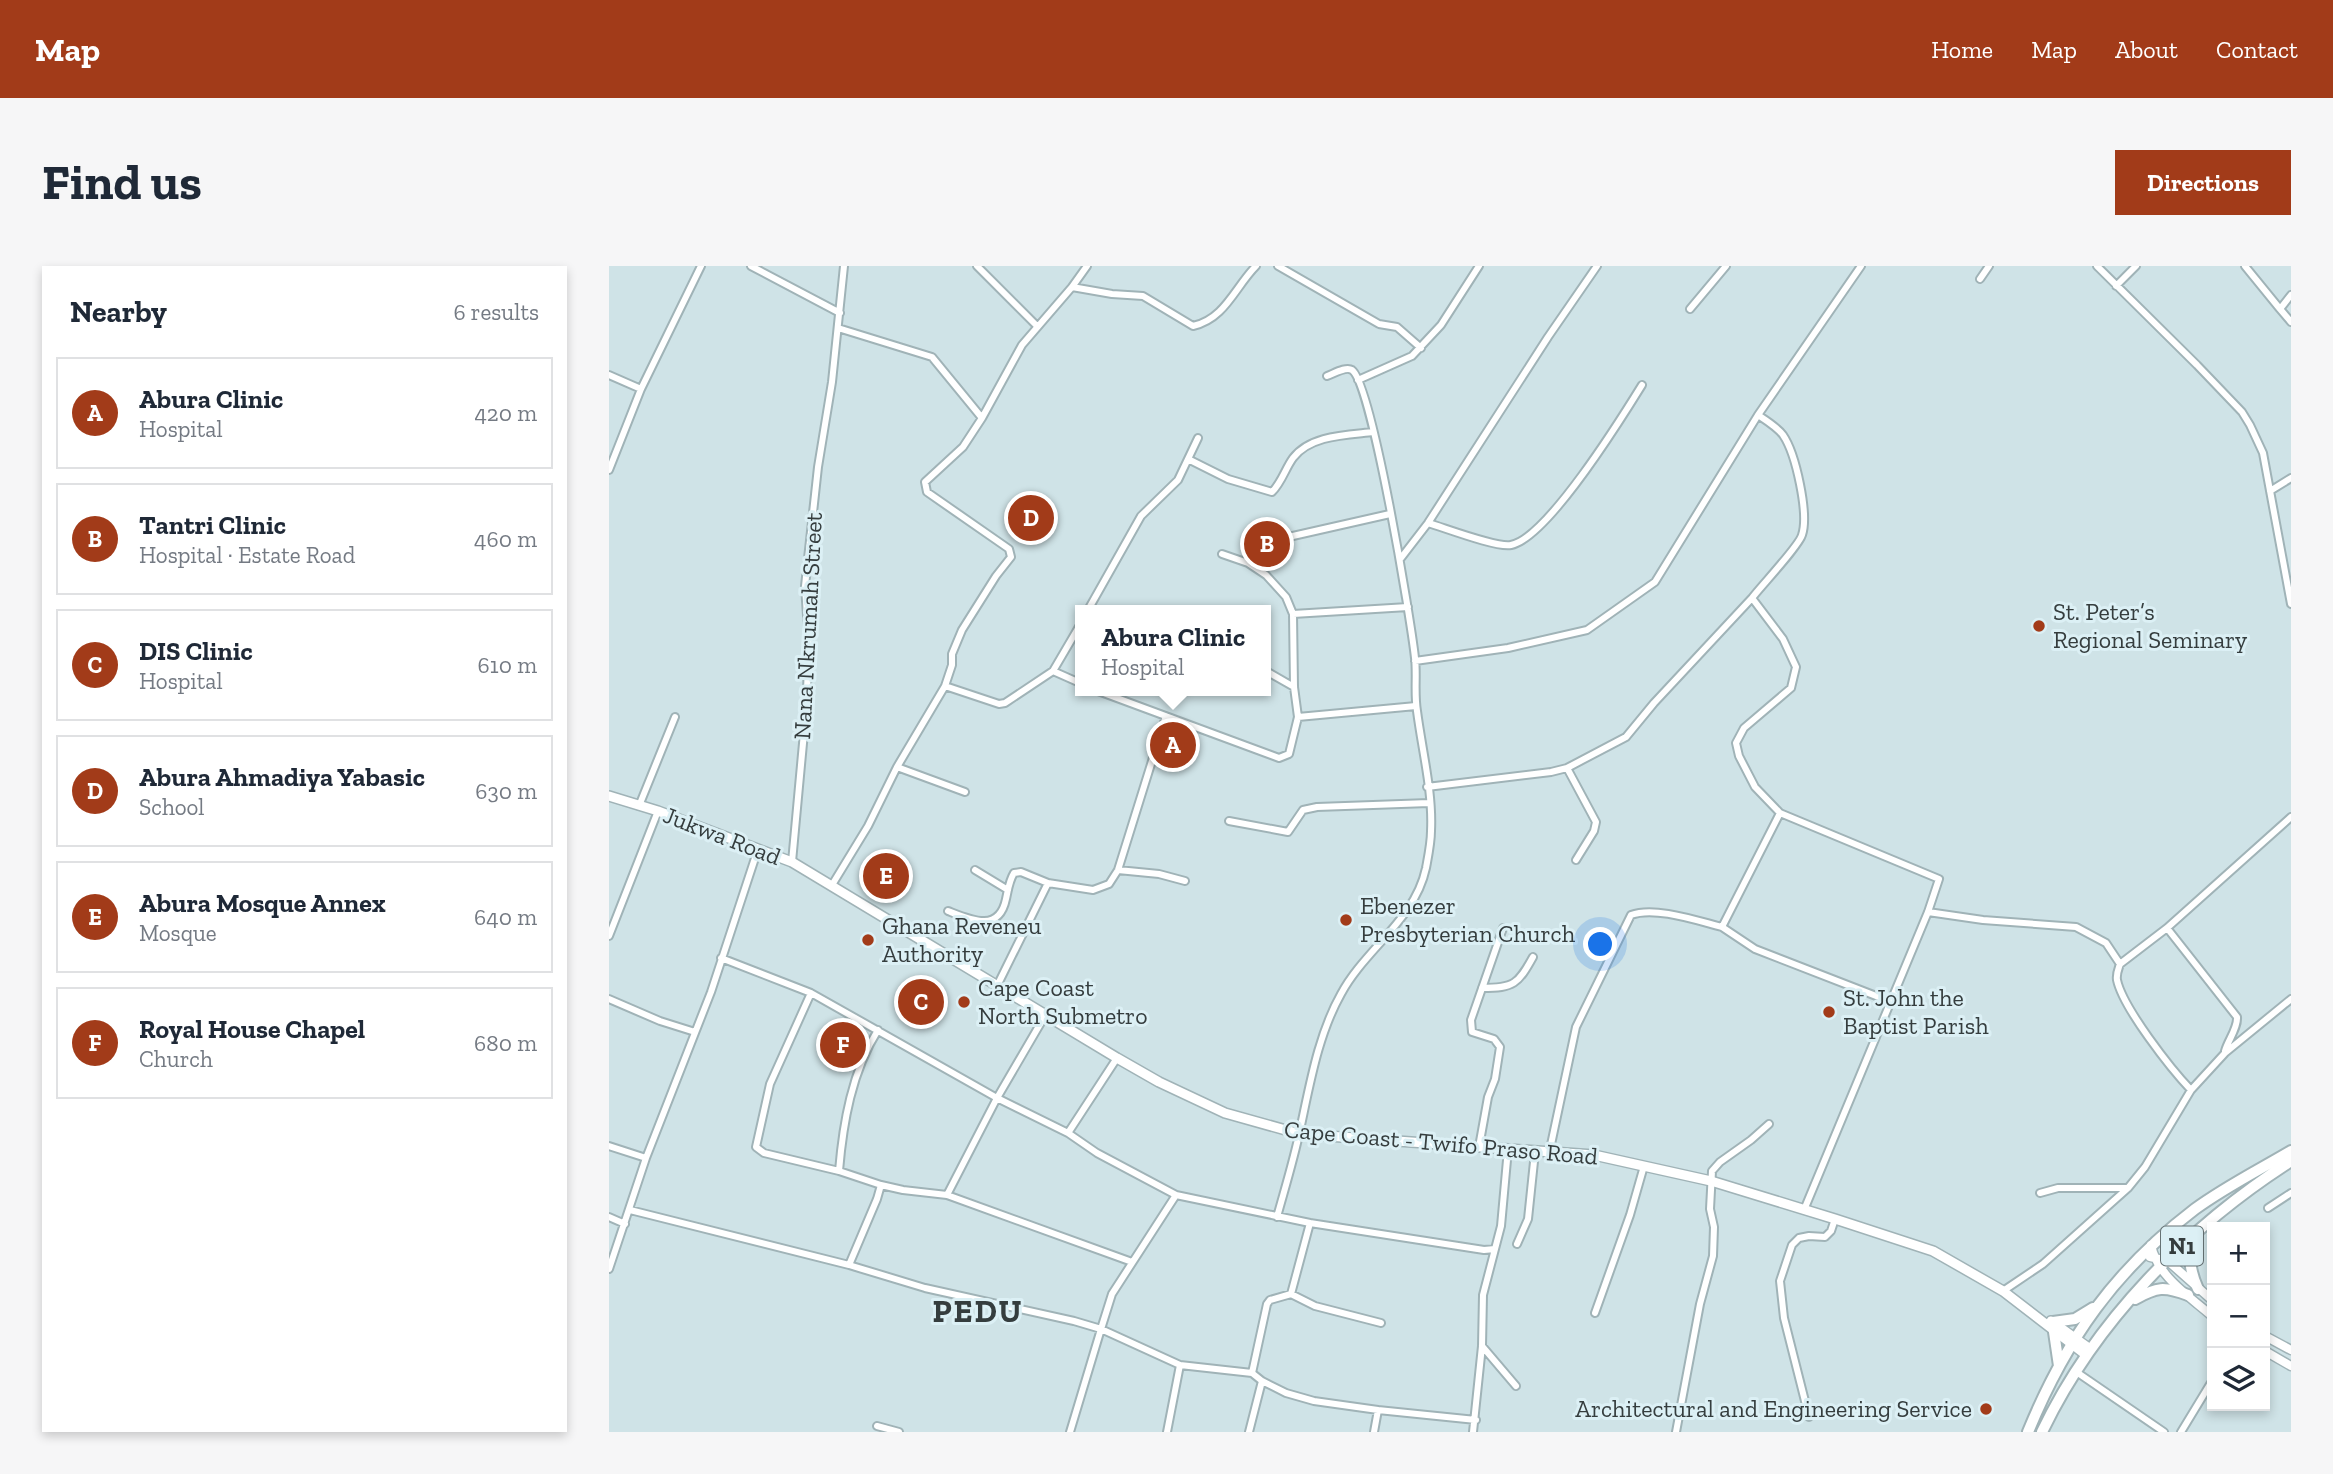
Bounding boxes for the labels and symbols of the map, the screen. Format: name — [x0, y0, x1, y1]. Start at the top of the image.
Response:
pin: D — [1008, 492, 1054, 544]
street label: Nana Nkrumah Street — [787, 512, 828, 740]
pin: B — [1244, 518, 1290, 570]
place label: St. Peter’s Regional Seminary — [2053, 597, 2248, 654]
marker: St. Peter’s Regional Seminary — [2031, 618, 2047, 634]
pin: A — [1150, 719, 1196, 771]
street label: Jukwa Road — [659, 800, 785, 871]
pin: E — [863, 850, 909, 902]
place label: Ebenezer Presbyterian Church — [1360, 891, 1576, 948]
place label: Ghana Reveneu Authority — [882, 911, 1042, 968]
marker: Ebenezer Presbyterian Church — [1338, 912, 1354, 928]
your location — [1583, 927, 1617, 961]
marker: Ghana Reveneu Authority — [860, 932, 876, 948]
place label: Cape Coast North Submetro — [978, 973, 1148, 1030]
pin: C — [898, 976, 944, 1028]
place label: St. John the Baptist Parish — [1843, 983, 1989, 1040]
marker: Cape Coast North Submetro — [956, 994, 972, 1010]
marker: St. John the Baptist Parish — [1821, 1004, 1837, 1020]
pin: F — [820, 1019, 866, 1071]
street label: Cape Coast - Twifo Praso Road — [1283, 1114, 1599, 1171]
road number: N1 — [2161, 1226, 2203, 1266]
district label: PEDU — [932, 1292, 1024, 1330]
place label: Architectural and Engineering Service — [1575, 1394, 1972, 1423]
marker: Architectural and Engineering Service — [1978, 1401, 1994, 1417]

